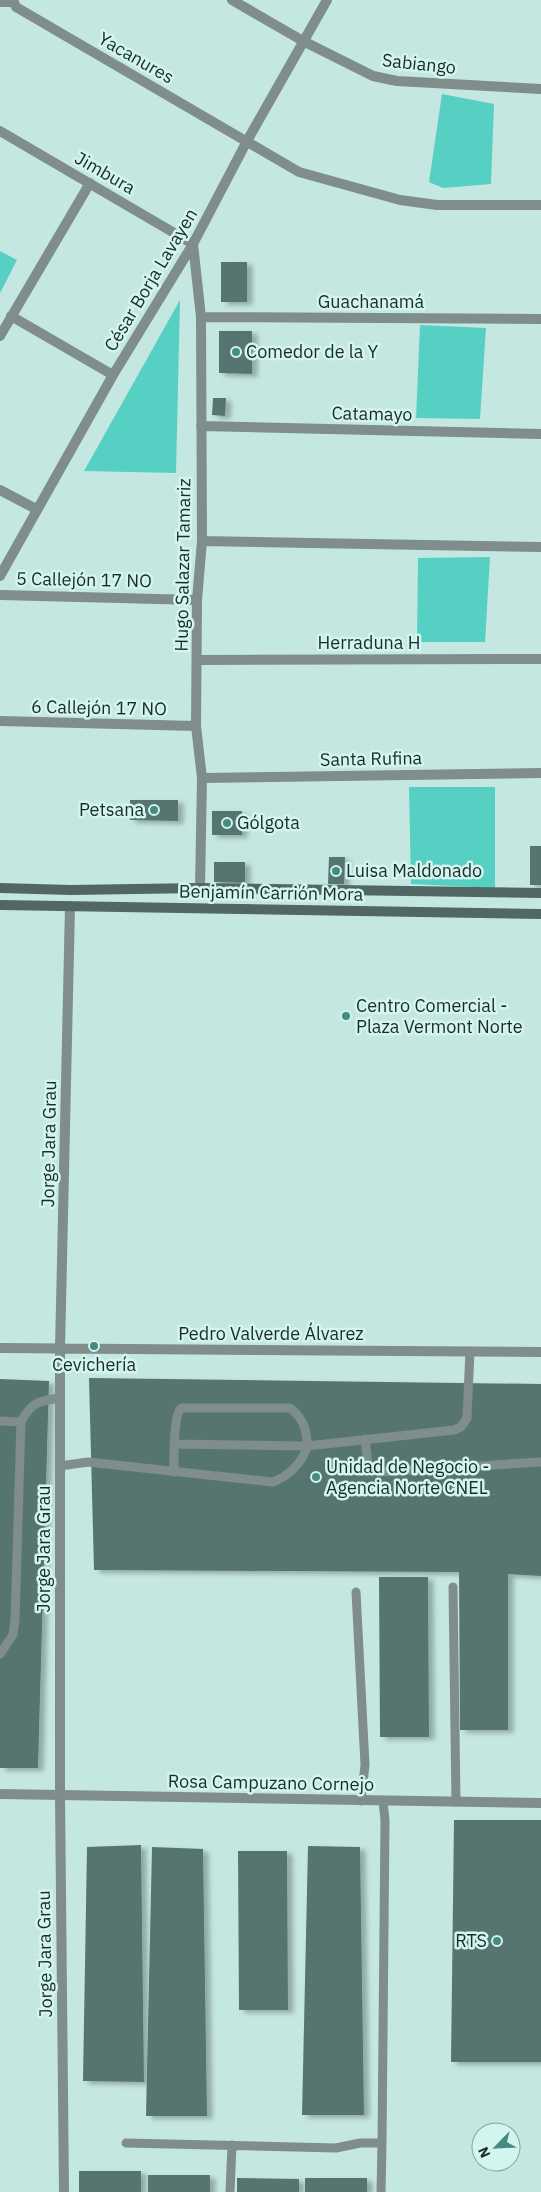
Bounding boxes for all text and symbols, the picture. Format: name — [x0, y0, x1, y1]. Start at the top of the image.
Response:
street label: Yacanures — [94, 27, 178, 88]
street label: Sabiango — [381, 48, 457, 79]
street label: Jimbura — [71, 146, 140, 199]
street label: César Borja Lavayen — [99, 204, 202, 355]
street label: Guachanamá — [318, 290, 425, 313]
place label: Comedor de la Y — [246, 340, 379, 363]
marker: Comedor de la Y — [230, 346, 242, 358]
street label: Catamayo — [331, 401, 413, 426]
street label: Hugo Salazar Tamariz — [169, 478, 196, 652]
street label: 5 Callejón 17 NO — [16, 567, 152, 592]
street label: Herraduna H — [318, 631, 420, 654]
street label: 6 Callejón 17 NO — [31, 695, 167, 720]
street label: Santa Rufina — [320, 746, 423, 771]
place label: Petsana — [79, 798, 144, 821]
marker: Petsana — [148, 804, 160, 816]
place label: Gólgota — [237, 811, 300, 834]
marker: Gólgota — [221, 817, 233, 829]
place label: Luisa Maldonado — [346, 859, 482, 882]
marker: Luisa Maldonado — [330, 865, 342, 877]
street label: Benjamín Carrión Mora — [179, 879, 364, 906]
place label: Centro Comercial - Plaza Vermont Norte — [356, 994, 523, 1038]
marker: Centro Comercial - Plaza Vermont Norte — [340, 1010, 352, 1022]
street label: Jorge Jara Grau — [36, 1080, 61, 1208]
street label: Pedro Valverde Álvarez — [178, 1322, 364, 1345]
marker: Cevichería — [88, 1340, 100, 1352]
place label: Cevichería — [52, 1353, 136, 1376]
place label: Unidad de Negocio - Agencia Norte CNEL — [326, 1455, 489, 1499]
marker: Unidad de Negocio - Agencia Norte CNEL — [310, 1471, 322, 1483]
street label: Jorge Jara Grau — [32, 1485, 55, 1613]
street label: Rosa Campuzano Cornejo — [168, 1769, 374, 1796]
street label: Jorge Jara Grau — [32, 1890, 57, 2018]
place label: RTS — [455, 1929, 487, 1952]
marker: RTS — [491, 1935, 503, 1947]
north arrow — [471, 2122, 521, 2172]
text: N — [474, 2144, 494, 2161]

